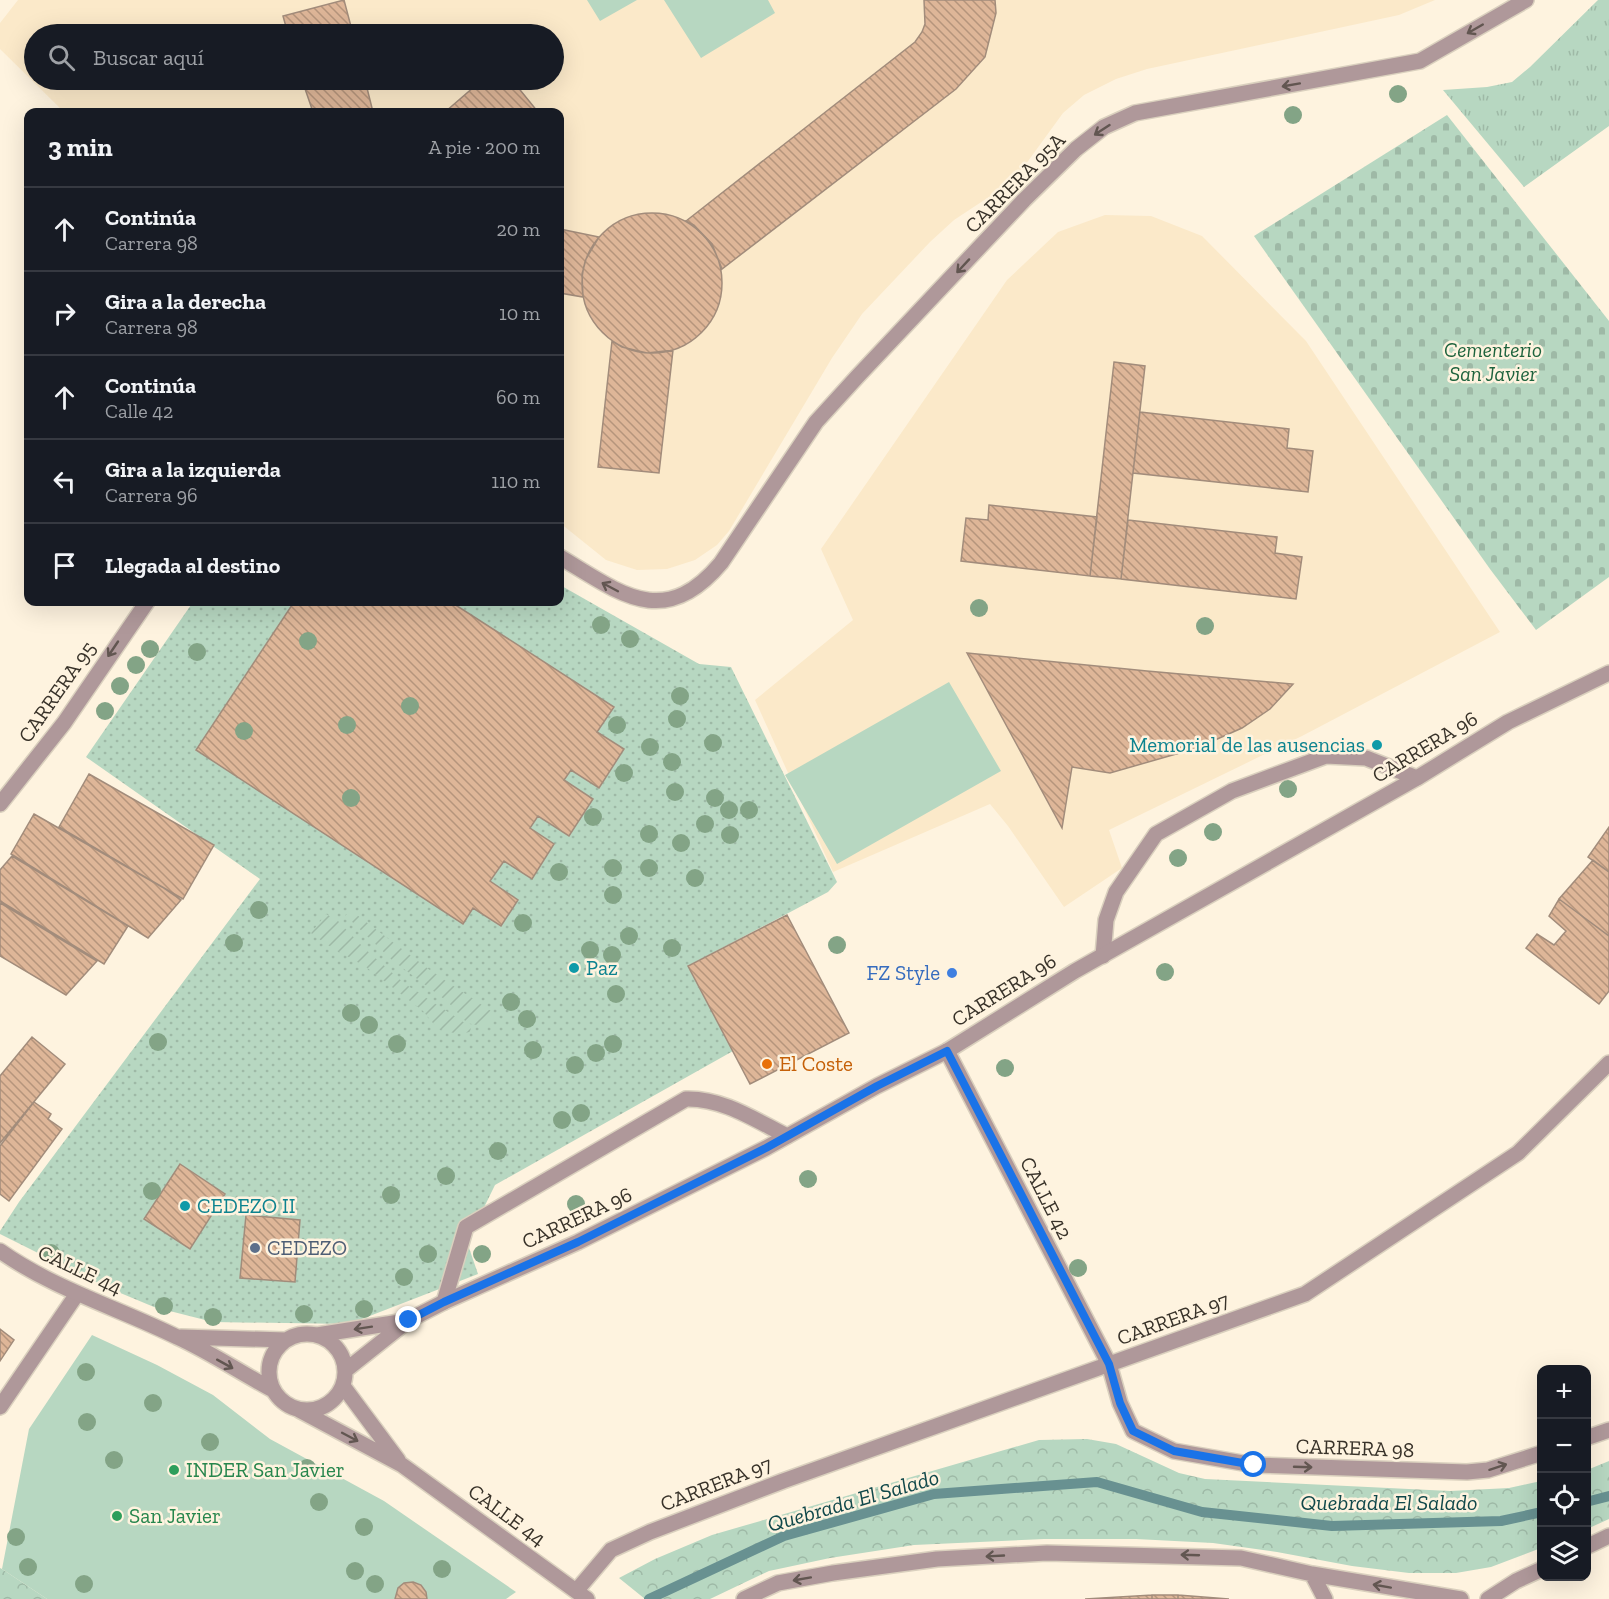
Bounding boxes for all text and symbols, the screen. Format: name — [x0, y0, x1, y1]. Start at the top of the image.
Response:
one-way arrow — [1467, 23, 1484, 35]
search box — [24, 24, 564, 90]
icon: search — [45, 41, 78, 74]
text: Buscar aquí — [93, 44, 204, 71]
one-way arrow — [1281, 80, 1301, 91]
one-way arrow — [1094, 124, 1111, 136]
street label: CARRERA 95A — [959, 127, 1070, 238]
text: 3 min — [48, 131, 113, 163]
text: A pie · 200 m — [429, 135, 540, 159]
text: Continúa — [105, 204, 196, 231]
icon: ahead — [48, 213, 81, 246]
text: 20 m — [496, 217, 540, 241]
text: Carrera 98 — [105, 231, 198, 255]
one-way arrow — [956, 258, 970, 273]
text: Gira a la derecha — [105, 288, 266, 315]
icon: right — [48, 297, 81, 330]
text: 10 m — [499, 301, 540, 325]
text: Carrera 98 — [105, 315, 198, 339]
park label: Cementerio San Javier — [1444, 337, 1542, 386]
text: Continúa — [105, 372, 196, 399]
icon: ahead — [48, 381, 81, 414]
text: 60 m — [496, 385, 540, 409]
text: Calle 42 — [105, 399, 173, 423]
text: Gira a la izquierda — [105, 456, 281, 483]
icon: left — [48, 465, 81, 498]
text: 110 m — [491, 469, 540, 493]
text: Carrera 96 — [105, 483, 198, 507]
icon: arrive — [48, 549, 81, 582]
text: Llegada al destino — [105, 552, 280, 579]
one-way arrow — [602, 581, 619, 593]
street label: CARRERA 95 — [13, 636, 101, 747]
one-way arrow — [107, 641, 119, 657]
street label: CARRERA 96 — [1368, 705, 1482, 788]
place label: Memorial de las ausencias — [1129, 732, 1365, 757]
marker: Memorial de las ausencias — [1370, 738, 1384, 752]
street label: CARRERA 96 — [947, 948, 1061, 1032]
place label: Paz — [586, 955, 618, 980]
place label: FZ Style — [867, 960, 940, 985]
marker: Paz — [567, 961, 581, 975]
marker: FZ Style — [945, 966, 959, 980]
place label: El Coste — [779, 1051, 853, 1076]
marker: El Coste — [760, 1057, 774, 1071]
street label: CALLE 42 — [1015, 1152, 1078, 1243]
street label: CARRERA 96 — [518, 1181, 636, 1254]
place label: CEDEZO II — [197, 1193, 295, 1218]
marker: CEDEZO II — [178, 1199, 192, 1213]
place label: CEDEZO — [267, 1235, 347, 1260]
street label: CALLE 44 — [34, 1239, 126, 1300]
marker: CEDEZO — [248, 1241, 262, 1255]
street label: CARRERA 97 — [1114, 1287, 1232, 1350]
route end — [395, 1306, 421, 1332]
one-way arrow — [353, 1322, 373, 1333]
one-way arrow — [216, 1358, 233, 1370]
map controls — [1537, 1365, 1591, 1581]
button: + — [1537, 1365, 1591, 1419]
button: − — [1537, 1419, 1591, 1473]
one-way arrow — [341, 1431, 358, 1443]
street label: CARRERA 98 — [1295, 1433, 1415, 1462]
street label: CARRERA 97 — [657, 1451, 775, 1516]
route start — [1240, 1451, 1266, 1477]
place label: INDER San Javier — [186, 1457, 345, 1482]
one-way arrow — [1488, 1461, 1507, 1472]
one-way arrow — [1293, 1462, 1313, 1473]
marker: INDER San Javier — [167, 1463, 181, 1477]
water label: Quebrada El Salado — [764, 1463, 942, 1538]
button: locate — [1537, 1473, 1591, 1527]
street label: CALLE 44 — [464, 1478, 551, 1551]
water label: Quebrada El Salado — [1300, 1489, 1478, 1516]
place label: San Javier — [129, 1503, 221, 1528]
marker: San Javier — [110, 1509, 124, 1523]
button: layers — [1537, 1527, 1591, 1581]
one-way arrow — [986, 1550, 1006, 1561]
one-way arrow — [1181, 1550, 1201, 1561]
one-way arrow — [792, 1573, 812, 1584]
one-way arrow — [1373, 1580, 1393, 1591]

